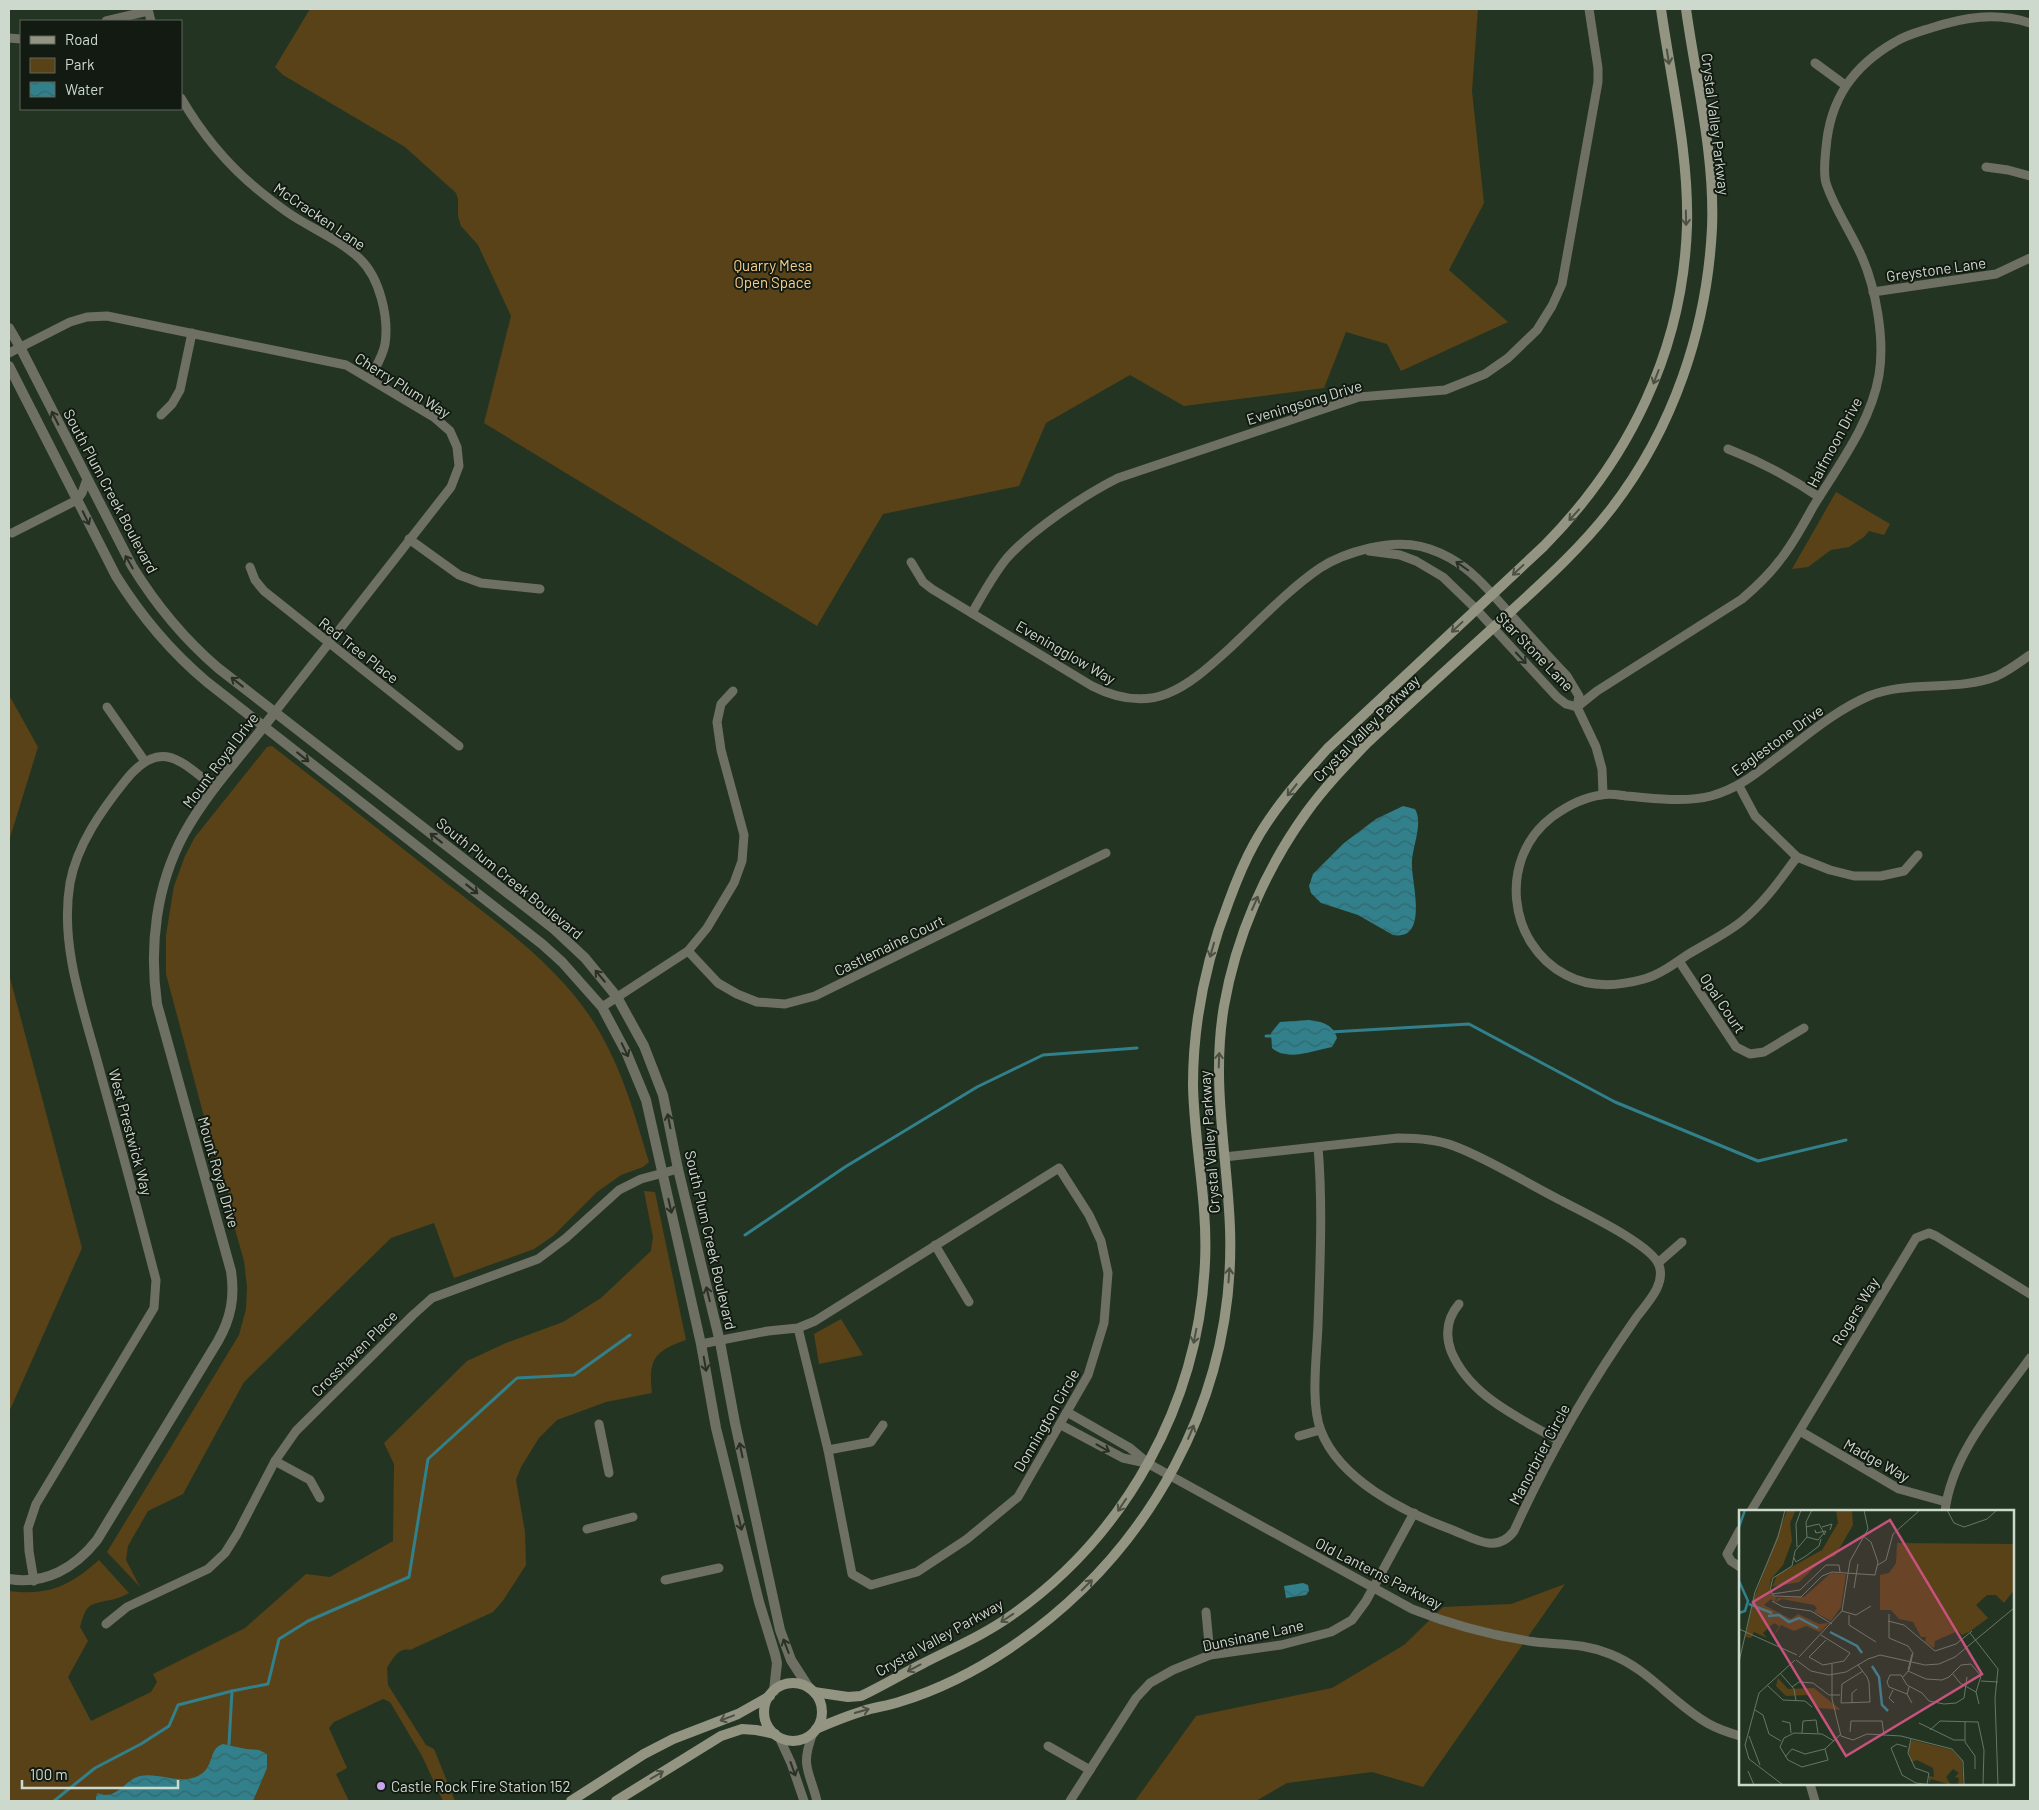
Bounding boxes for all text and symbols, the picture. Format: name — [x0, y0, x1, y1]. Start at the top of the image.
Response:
legend — [20, 20, 182, 110]
text: Road — [65, 30, 98, 48]
one-way arrow — [1663, 49, 1673, 65]
street label: Crystal Valley Parkway — [1698, 52, 1734, 196]
text: Park — [65, 55, 95, 73]
text: Water — [65, 80, 104, 98]
street label: McCracken Lane — [271, 179, 369, 253]
one-way arrow — [1682, 210, 1691, 226]
street label: Greystone Lane — [1885, 253, 1987, 285]
park label: Quarry Mesa Open Space — [733, 256, 813, 291]
street label: Cherry Plum Way — [352, 348, 454, 422]
one-way arrow — [1651, 369, 1660, 384]
street label: Eveningsong Drive — [1244, 376, 1364, 428]
street label: Halfmoon Drive — [1803, 394, 1865, 490]
street label: South Plum Creek Boulevard — [60, 406, 162, 576]
one-way arrow — [50, 410, 60, 425]
one-way arrow — [1568, 508, 1579, 521]
one-way arrow — [81, 511, 91, 526]
one-way arrow — [124, 556, 134, 570]
one-way arrow — [1455, 561, 1469, 571]
one-way arrow — [1512, 564, 1525, 576]
street label: Star Stone Lane — [1493, 607, 1577, 695]
street label: Red Tree Place — [316, 613, 402, 687]
street label: Eveningglow Way — [1013, 616, 1119, 688]
one-way arrow — [1451, 621, 1464, 633]
one-way arrow — [1515, 652, 1527, 664]
street label: Crystal Valley Parkway — [1309, 671, 1423, 785]
one-way arrow — [231, 677, 244, 688]
street label: Eaglestone Drive — [1728, 701, 1826, 779]
street label: Mount Royal Drive — [178, 709, 262, 811]
one-way arrow — [296, 751, 309, 762]
one-way arrow — [1286, 783, 1297, 796]
street label: South Plum Creek Boulevard — [433, 813, 587, 943]
one-way arrow — [429, 833, 443, 843]
one-way arrow — [465, 883, 478, 894]
one-way arrow — [1251, 896, 1260, 911]
street label: Castlemaine Court — [831, 911, 947, 979]
one-way arrow — [1206, 941, 1216, 957]
one-way arrow — [595, 970, 606, 983]
street label: Opal Court — [1696, 970, 1750, 1036]
one-way arrow — [621, 1042, 631, 1057]
one-way arrow — [1214, 1053, 1224, 1069]
street label: West Prestwick Way — [105, 1067, 157, 1198]
street label: Crystal Valley Parkway — [1195, 1070, 1223, 1214]
street label: Mount Royal Drive — [195, 1114, 243, 1230]
one-way arrow — [663, 1114, 673, 1130]
street label: South Plum Creek Boulevard — [682, 1149, 740, 1331]
one-way arrow — [666, 1197, 675, 1213]
one-way arrow — [1225, 1267, 1234, 1283]
street label: Rogers Way — [1828, 1274, 1882, 1348]
one-way arrow — [703, 1287, 712, 1303]
street label: Crosshaven Place — [307, 1306, 401, 1400]
one-way arrow — [1190, 1328, 1200, 1344]
one-way arrow — [700, 1356, 710, 1372]
street label: Donnington Circle — [1009, 1365, 1083, 1475]
street label: Manorbrier Circle — [1505, 1401, 1573, 1507]
one-way arrow — [1187, 1425, 1196, 1440]
street label: Madge Way — [1841, 1435, 1913, 1485]
one-way arrow — [736, 1442, 745, 1458]
one-way arrow — [1096, 1443, 1110, 1453]
one-way arrow — [1117, 1498, 1127, 1512]
inset map — [1739, 1510, 2014, 1785]
one-way arrow — [736, 1515, 745, 1531]
street label: Old Lanterns Parkway — [1313, 1533, 1445, 1613]
one-way arrow — [1081, 1579, 1093, 1592]
street label: Crystal Valley Parkway — [872, 1594, 1006, 1680]
one-way arrow — [1000, 1613, 1014, 1623]
street label: Dunsinane Lane — [1201, 1615, 1305, 1655]
one-way arrow — [781, 1639, 790, 1654]
one-way arrow — [907, 1663, 922, 1673]
one-way arrow — [854, 1706, 870, 1716]
one-way arrow — [720, 1714, 735, 1724]
scale bar — [22, 1758, 179, 1790]
one-way arrow — [789, 1761, 798, 1776]
text: 100 m — [30, 1765, 68, 1783]
one-way arrow — [650, 1770, 664, 1780]
place label: Castle Rock Fire Station 152 — [391, 1777, 571, 1795]
marker: Castle Rock Fire Station 152 — [375, 1780, 387, 1792]

